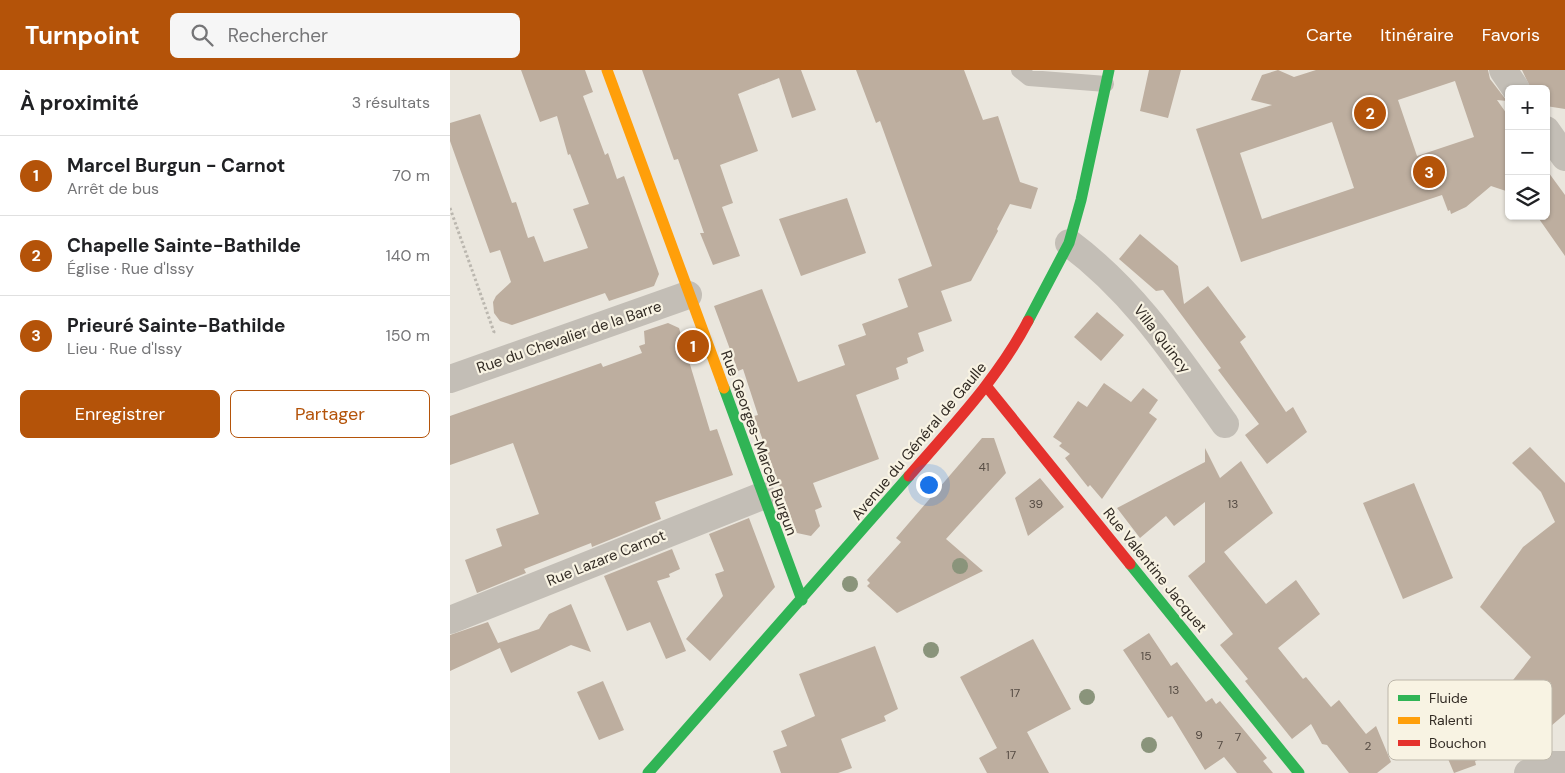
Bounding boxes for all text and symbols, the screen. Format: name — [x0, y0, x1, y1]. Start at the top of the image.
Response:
search box — [170, 13, 520, 58]
text: Turnpoint — [25, 20, 140, 51]
icon: search — [188, 21, 216, 49]
text: Rechercher — [228, 23, 328, 48]
text: Carte — [1306, 23, 1352, 47]
text: Itinéraire — [1380, 23, 1454, 47]
text: Favoris — [1482, 23, 1540, 47]
map controls — [1505, 85, 1550, 220]
button: + — [1505, 85, 1550, 130]
text: À proximité — [20, 89, 139, 117]
text: 3 résultats — [352, 92, 430, 113]
pin: 2 — [1354, 94, 1386, 132]
button: − — [1505, 130, 1550, 175]
text: Marcel Burgun - Carnot — [67, 153, 285, 178]
pin: 3 — [1413, 153, 1445, 191]
text: 1 — [33, 165, 39, 186]
text: 70 m — [392, 165, 430, 186]
button: layers — [1505, 175, 1550, 220]
text: Arrêt de bus — [67, 178, 159, 199]
text: Chapelle Sainte-Bathilde — [67, 233, 301, 258]
text: 2 — [31, 245, 41, 266]
text: 140 m — [386, 245, 430, 266]
text: Église · Rue d'Issy — [67, 258, 194, 279]
street label: Rue du Chevalier de la Barre — [474, 296, 664, 378]
street label: Villa Quincy — [1129, 301, 1195, 378]
text: Prieuré Sainte-Bathilde — [67, 313, 286, 338]
text: 3 — [31, 325, 41, 346]
text: 150 m — [386, 325, 430, 346]
pin: 1 — [677, 327, 709, 365]
text: Lieu · Rue d'Issy — [67, 338, 182, 359]
street label: Rue Georges-Marcel Burgun — [716, 348, 802, 538]
street label: Avenue du Général de Gaulle — [847, 358, 991, 524]
button: Enregistrer — [20, 390, 220, 438]
button: Partager — [230, 390, 430, 438]
house number: 41 — [978, 459, 990, 475]
your location — [916, 472, 942, 498]
house number: 39 — [1029, 496, 1043, 512]
house number: 13 — [1228, 496, 1238, 512]
street label: Rue Valentine Jacquet — [1099, 504, 1212, 637]
street label: Rue Lazare Carnot — [544, 525, 668, 591]
house number: 15 — [1140, 648, 1152, 664]
legend — [1388, 680, 1552, 760]
house number: 13 — [1169, 682, 1179, 698]
house number: 17 — [1010, 685, 1020, 701]
text: Fluide — [1429, 689, 1468, 707]
text: Ralenti — [1429, 711, 1473, 729]
house number: 9 — [1195, 727, 1203, 743]
house number: 7 — [1235, 729, 1241, 745]
text: Bouchon — [1429, 734, 1486, 752]
house number: 7 — [1217, 737, 1223, 753]
house number: 2 — [1365, 738, 1372, 754]
house number: 17 — [1006, 747, 1016, 763]

